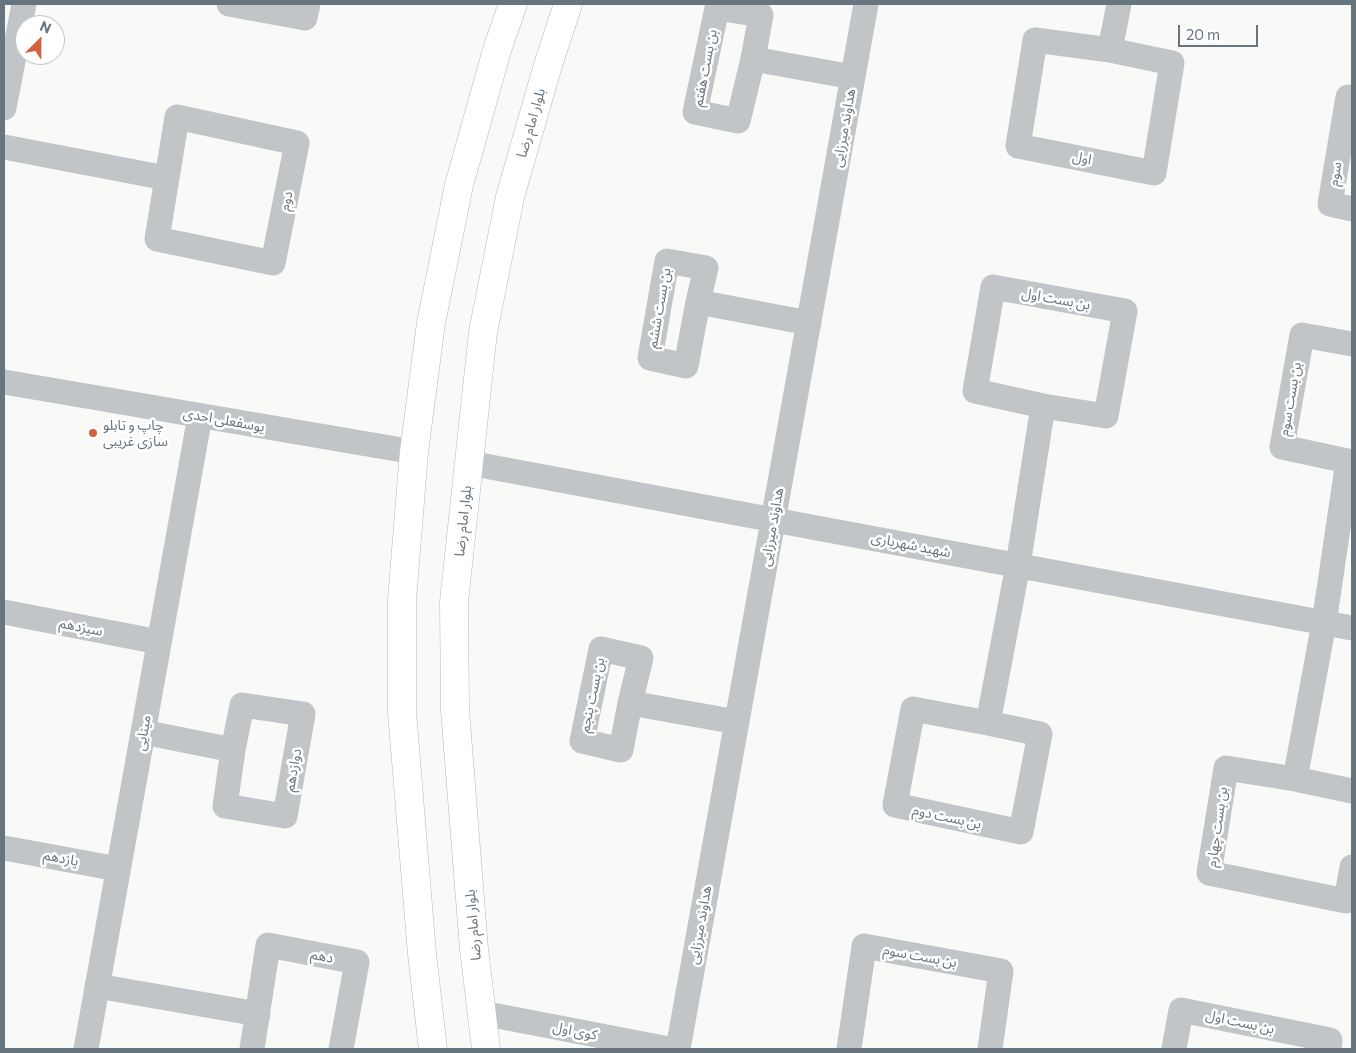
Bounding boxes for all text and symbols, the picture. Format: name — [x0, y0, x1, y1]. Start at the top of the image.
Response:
north arrow — [15, 15, 65, 65]
scale bar — [1181, 15, 1261, 47]
text: N — [38, 17, 54, 37]
text: 20 m — [1186, 25, 1220, 43]
street label: بن بست هفتم — [689, 28, 721, 108]
street label: بلوار امام رضا — [513, 86, 549, 160]
street label: هداوند میرزایی — [829, 87, 859, 169]
street label: اول — [1071, 148, 1093, 168]
street label: سوم — [1325, 161, 1345, 187]
street label: دوم — [276, 190, 296, 212]
street label: بن بست ششم — [644, 267, 674, 349]
street label: بن بست اول — [1020, 285, 1092, 313]
street label: بن بست سوم — [1275, 361, 1305, 437]
street label: یوسفعلی احدی — [182, 405, 266, 435]
place label: چاپ و تابلو سازی غریبی — [103, 417, 168, 450]
marker: چاپ و تابلو سازی غریبی — [87, 427, 99, 439]
street label: بلوار امام رضا — [451, 485, 475, 557]
street label: هداوند میرزایی — [757, 486, 787, 568]
street label: شهید شهریاری — [870, 529, 952, 561]
street label: سیزدهم — [58, 615, 104, 639]
street label: بن بست پنجم — [576, 656, 608, 734]
street label: مینایی — [132, 714, 154, 752]
street label: دوازدهم — [281, 747, 305, 793]
street label: بن بست چهارم — [1203, 786, 1231, 868]
street label: بن بست دوم — [911, 802, 983, 832]
street label: یازدهم — [42, 846, 80, 870]
street label: هداوند میرزایی — [685, 884, 715, 966]
street label: بلوار امام رضا — [462, 889, 484, 961]
street label: بن بست سوم — [882, 941, 958, 971]
street label: دهم — [309, 946, 335, 966]
street label: بن بست اول — [1204, 1007, 1276, 1037]
street label: کوی اول — [551, 1018, 599, 1044]

